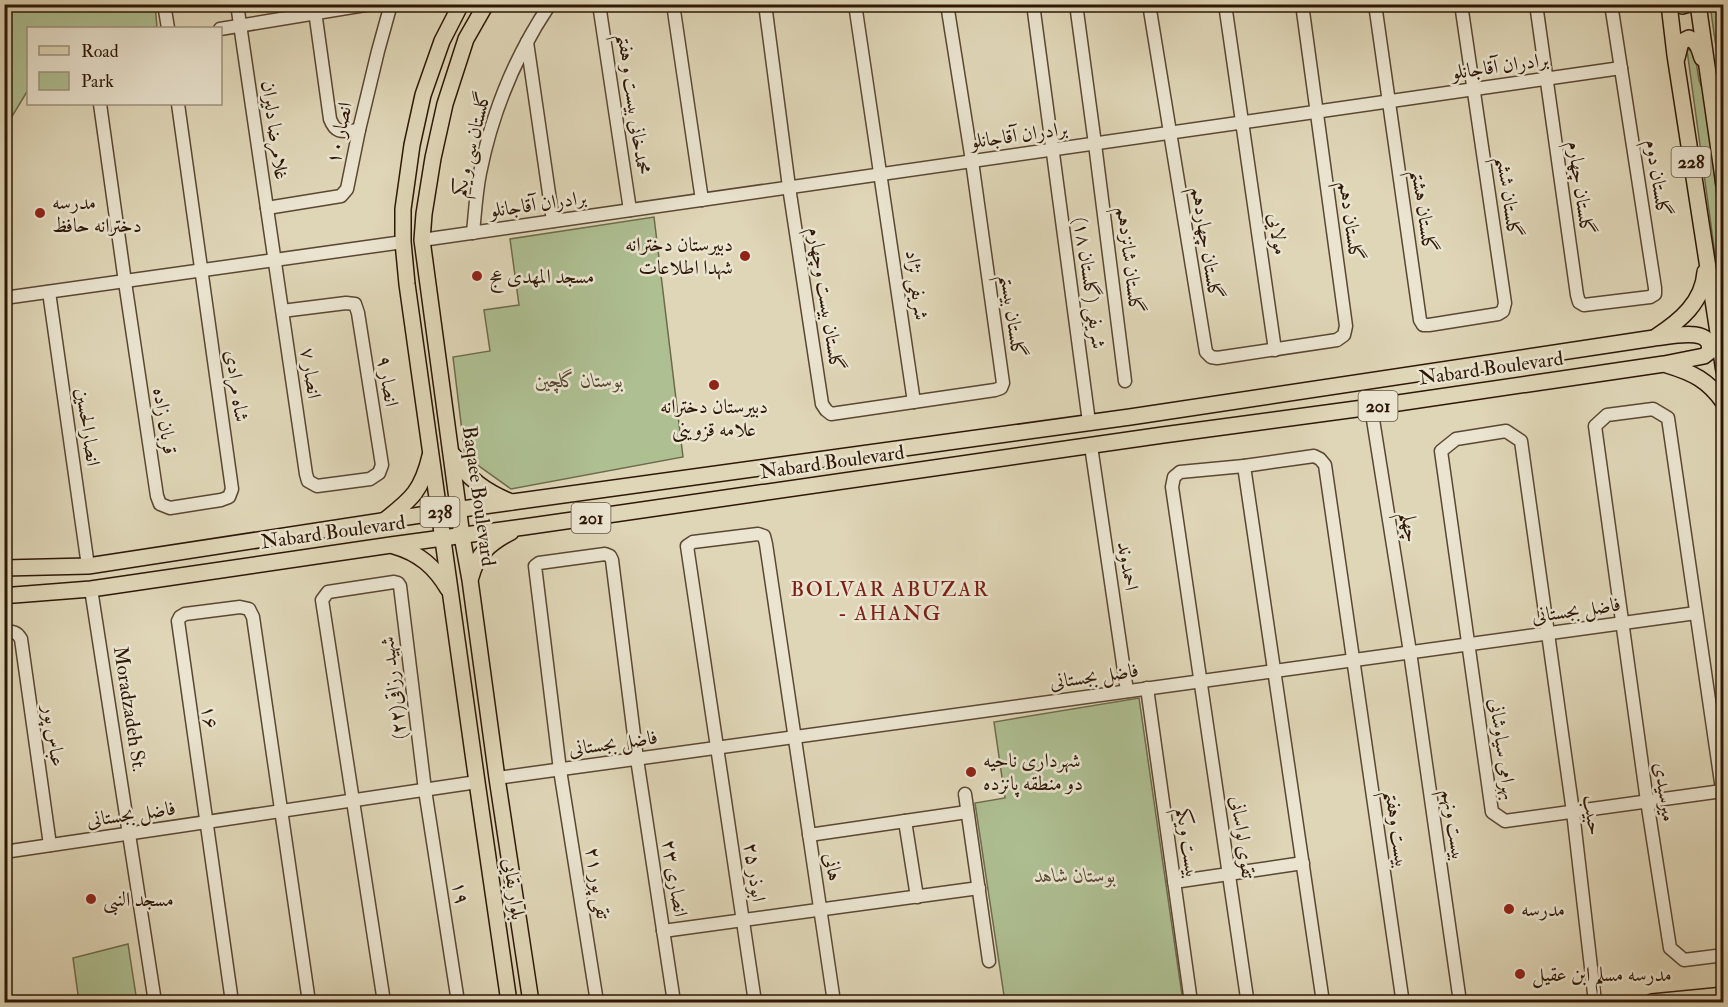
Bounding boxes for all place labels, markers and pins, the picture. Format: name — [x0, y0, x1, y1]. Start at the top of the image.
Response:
place label: مدرسه دخترانه حافظ — [52, 190, 142, 238]
marker: مدرسه دخترانه حافظ — [33, 206, 47, 220]
place label: دبیرستان دخترانه شهدا اطلاعات — [625, 232, 733, 280]
marker: دبیرستان دخترانه شهدا اطلاعات — [738, 249, 752, 263]
place label: مسجد المهدی عج — [489, 264, 594, 293]
marker: مسجد المهدی عج — [470, 269, 484, 283]
marker: دبیرستان دخترانه علامه قزوینی — [707, 378, 721, 392]
place label: دبیرستان دخترانه علامه قزوینی — [660, 394, 768, 443]
place label: شهرداری ناحیه دو منطقه پانزده — [983, 748, 1083, 798]
marker: شهرداری ناحیه دو منطقه پانزده — [964, 765, 978, 779]
place label: مسجد النبی — [103, 887, 174, 916]
marker: مسجد النبی — [84, 892, 98, 906]
place label: مدرسه — [1521, 897, 1565, 922]
marker: مدرسه — [1502, 902, 1516, 916]
place label: مدرسه مسلم ابن عقیل — [1532, 962, 1672, 995]
marker: مدرسه مسلم ابن عقیل — [1513, 967, 1527, 981]

